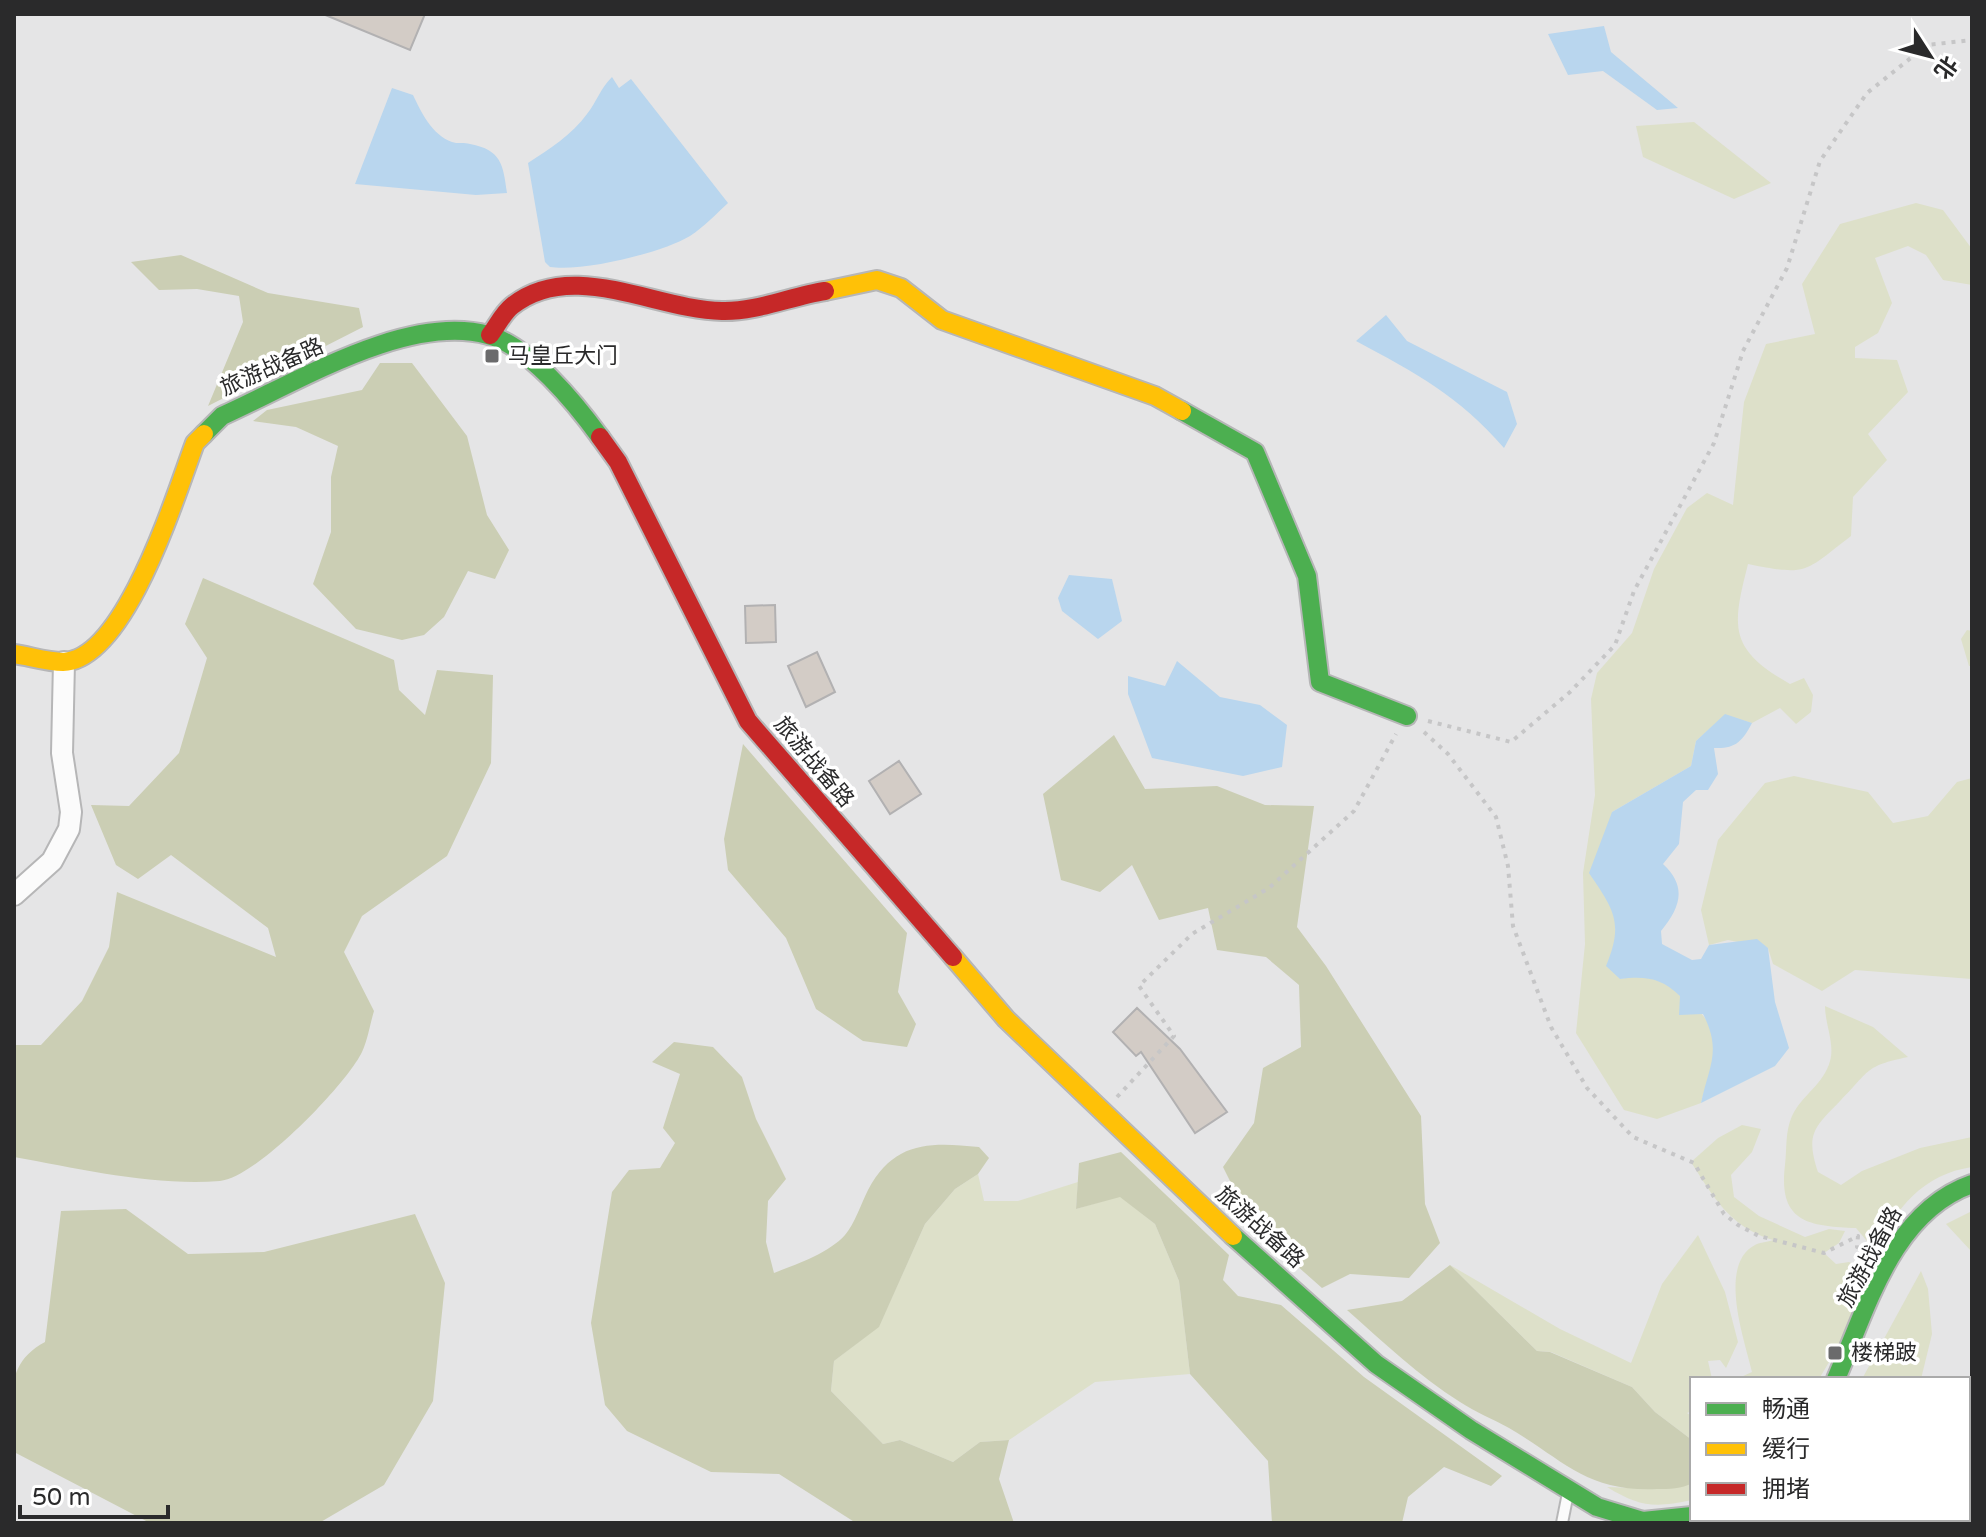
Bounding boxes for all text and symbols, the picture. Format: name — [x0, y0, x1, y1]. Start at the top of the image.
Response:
north arrow — [1890, 16, 1970, 96]
text: 北 — [1928, 51, 1962, 84]
street label: 旅游战备路 — [216, 333, 328, 401]
place label: 马皇丘大门 — [508, 343, 618, 369]
marker: 马皇丘大门 — [483, 347, 501, 365]
street label: 旅游战备路 — [769, 712, 859, 812]
street label: 旅游战备路 — [1210, 1181, 1310, 1273]
street label: 旅游战备路 — [1833, 1202, 1907, 1312]
place label: 楼梯跛 — [1851, 1340, 1917, 1366]
marker: 楼梯跛 — [1826, 1344, 1844, 1362]
legend — [1690, 1377, 1970, 1521]
text: 畅通 — [1762, 1395, 1810, 1424]
text: 缓行 — [1762, 1435, 1810, 1464]
scale bar — [20, 1469, 168, 1519]
text: 拥堵 — [1762, 1475, 1810, 1504]
text: 50 m — [32, 1483, 90, 1512]

